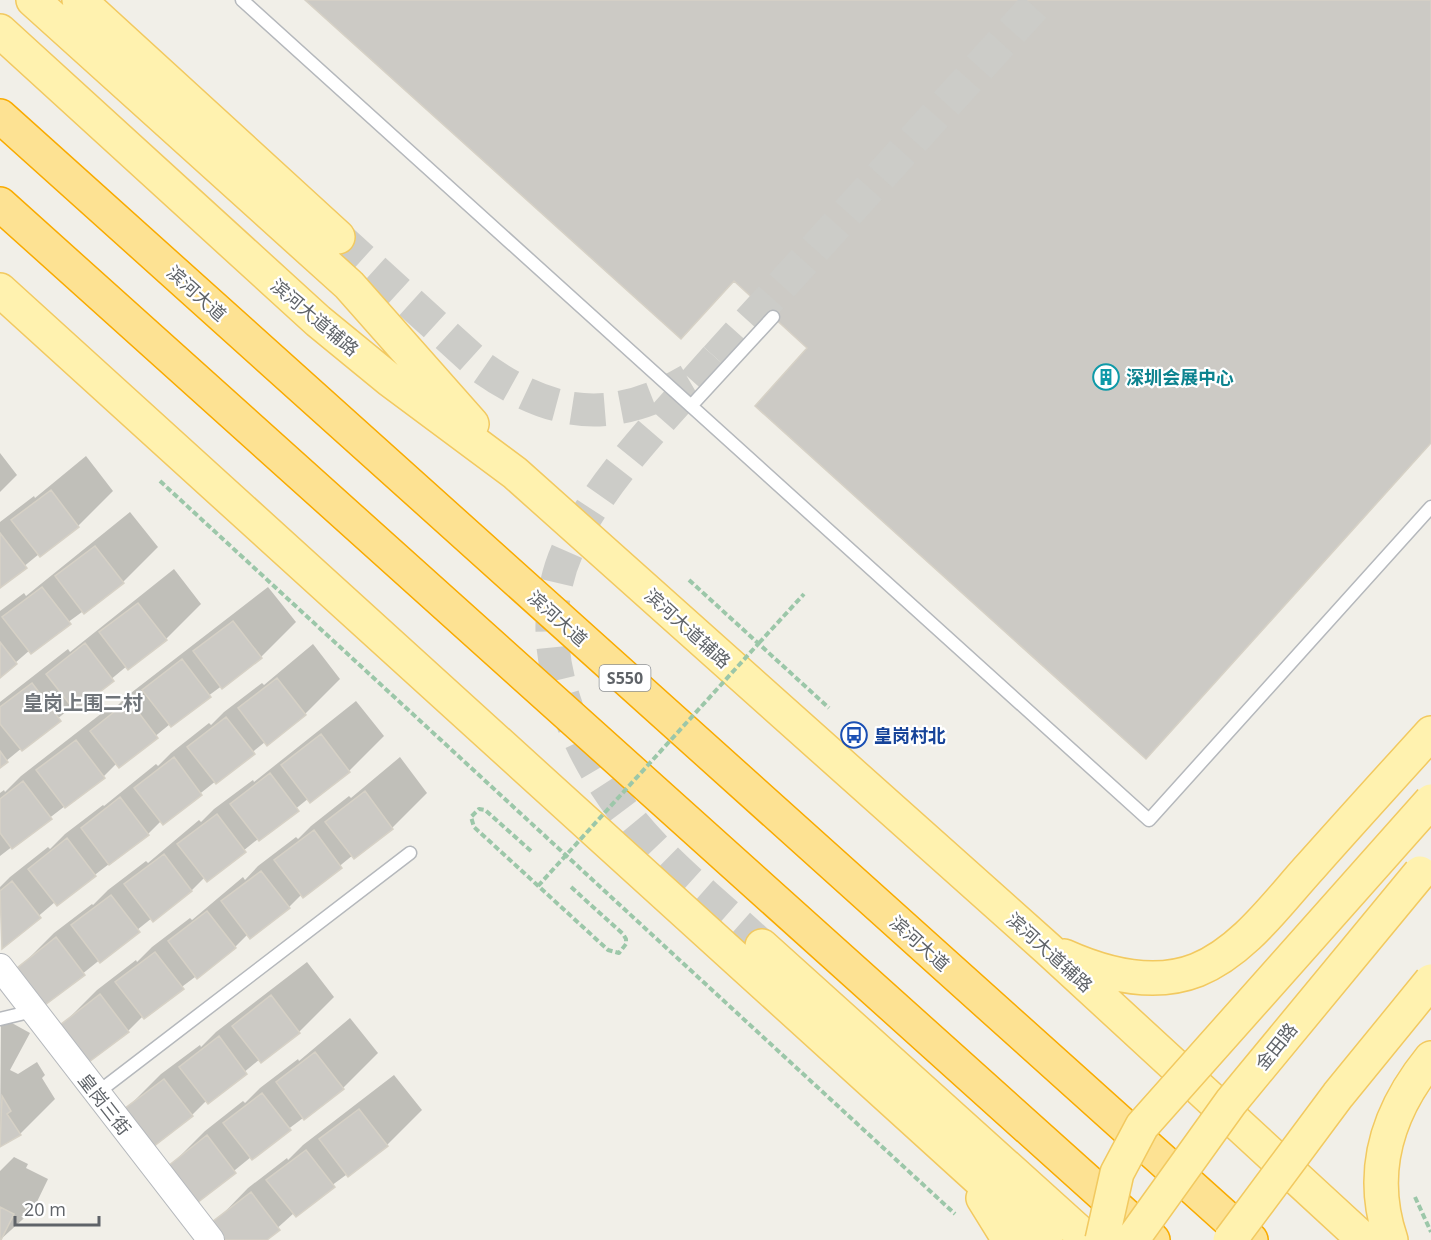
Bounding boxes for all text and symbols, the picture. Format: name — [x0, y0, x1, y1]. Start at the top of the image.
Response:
street label: 滨河大道 — [162, 260, 232, 326]
street label: 滨河大道辅路 — [266, 273, 364, 361]
building icon: 深圳会展中心 — [1091, 362, 1121, 392]
place label: 深圳会展中心 — [1126, 365, 1234, 389]
street label: 滨河大道辅路 — [640, 583, 736, 673]
street label: 滨河大道 — [523, 585, 593, 651]
road number: S550 — [600, 665, 650, 691]
district label: 皇岗上围二村 — [23, 689, 143, 716]
bus stop icon: 皇岗村北 — [839, 720, 869, 750]
place label: 皇岗村北 — [874, 723, 946, 747]
street label: 滨河大道辅路 — [1002, 907, 1098, 997]
street label: 滨河大道 — [885, 910, 955, 976]
street label: 金田路 — [1250, 1017, 1302, 1075]
street label: 皇岗三街 — [73, 1068, 137, 1140]
scale bar — [15, 1189, 99, 1227]
text: 20 m — [24, 1197, 66, 1221]

